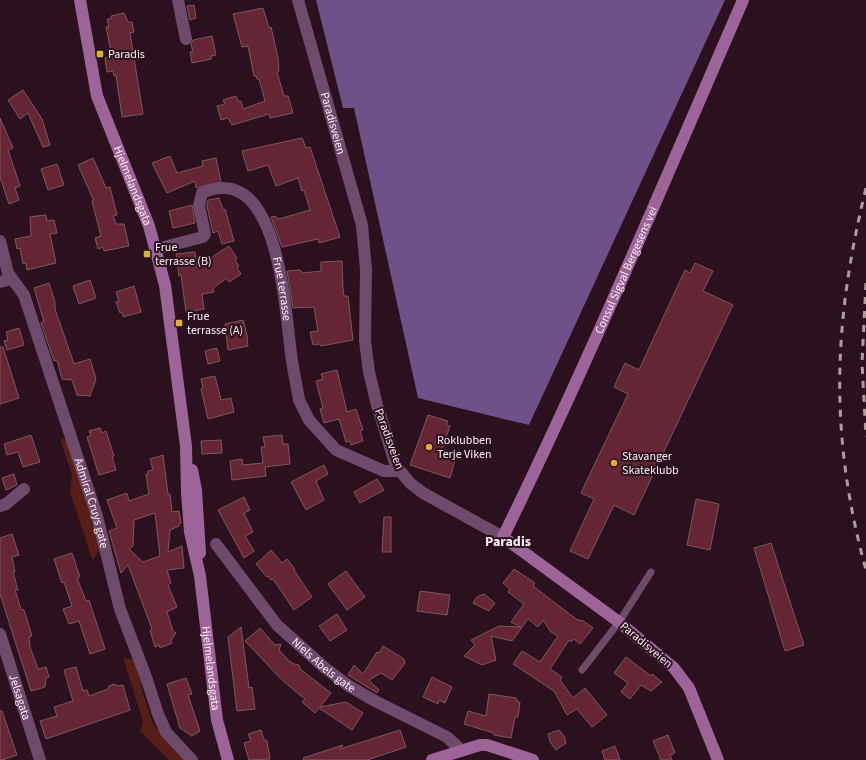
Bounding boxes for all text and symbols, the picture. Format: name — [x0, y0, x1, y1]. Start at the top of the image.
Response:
place label: Paradis — [108, 46, 145, 63]
marker: Paradis — [95, 49, 105, 59]
street label: Paradisveien — [316, 90, 350, 156]
street label: Hjelmelandsgata — [109, 143, 156, 228]
street label: Consul Sigval Bergesens vei — [590, 204, 661, 337]
place label: Frue terrasse (B) — [155, 239, 212, 270]
marker: Frue terrasse (B) — [142, 249, 152, 259]
street label: Frue terrasse — [268, 255, 296, 322]
place label: Frue terrasse (A) — [187, 308, 243, 339]
marker: Frue terrasse (A) — [174, 318, 184, 328]
street label: Paradisveien — [370, 406, 408, 472]
place label: Roklubben Terje Viken — [437, 432, 492, 463]
marker: Roklubben Terje Viken — [424, 442, 434, 452]
place label: Stavanger Skateklubb — [622, 448, 679, 479]
street label: Admiral Cruys gate — [70, 456, 113, 550]
marker: Stavanger Skateklubb — [609, 458, 619, 468]
district label: Paradis — [485, 532, 531, 552]
street label: Paradisveien — [616, 618, 676, 672]
street label: Hjelmelandsgata — [197, 625, 224, 711]
street label: Niels Abels gate — [288, 634, 359, 697]
street label: Jelsagata — [5, 672, 35, 722]

